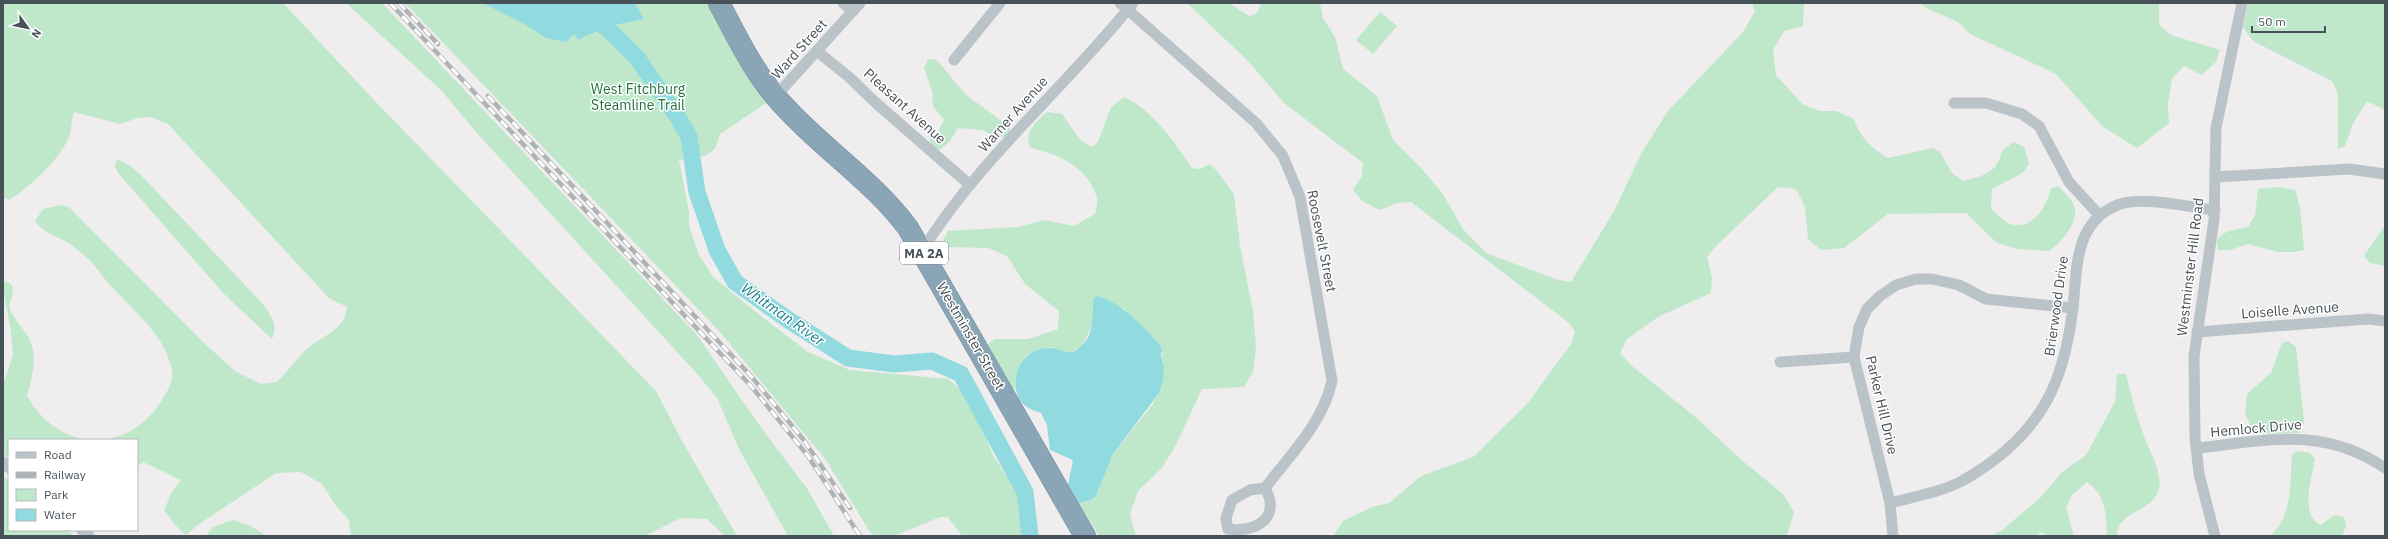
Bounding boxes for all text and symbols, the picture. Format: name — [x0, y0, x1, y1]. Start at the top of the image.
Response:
north arrow — [8, 8, 48, 48]
scale bar — [2252, 8, 2325, 34]
text: 50 m — [2258, 14, 2286, 29]
street label: Ward Street — [767, 15, 831, 83]
text: N — [28, 26, 44, 41]
street label: Pleasant Avenue — [860, 64, 950, 148]
street label: Warner Avenue — [974, 72, 1052, 156]
park label: West Fitchburg Steamline Trail — [591, 80, 686, 114]
street label: Roosevelt Street — [1303, 188, 1341, 294]
street label: Westminster Hill Road — [2173, 197, 2207, 337]
road number: MA 2A — [900, 242, 948, 264]
street label: Brierwood Drive — [2040, 254, 2072, 357]
water label: Whitman River — [738, 278, 829, 350]
street label: Westminster Street — [933, 279, 1009, 393]
street label: Loiselle Avenue — [2240, 298, 2340, 322]
street label: Parker Hill Drive — [1862, 354, 1902, 457]
street label: Hemlock Drive — [2210, 415, 2303, 441]
legend — [8, 439, 138, 531]
text: Road — [44, 447, 72, 462]
text: Railway — [44, 467, 86, 482]
text: Park — [44, 487, 69, 502]
text: Water — [44, 507, 77, 522]

